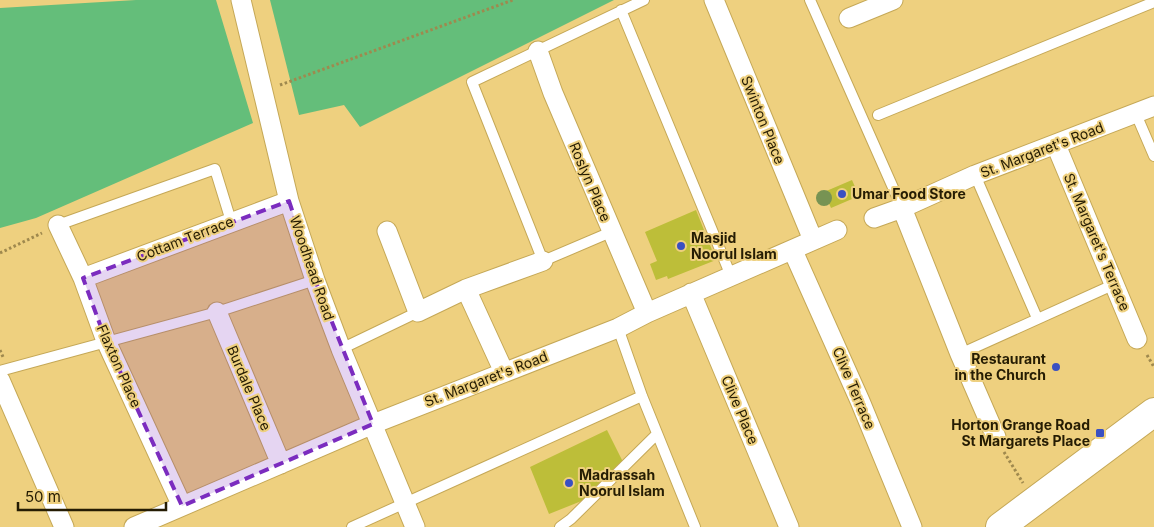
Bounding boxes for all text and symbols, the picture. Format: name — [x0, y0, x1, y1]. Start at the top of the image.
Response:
street label: Swinton Place — [738, 73, 789, 166]
street label: St. Margaret's Road — [978, 118, 1106, 181]
street label: Roslyn Place — [566, 140, 615, 224]
street label: St. Margaret's Terrace — [1061, 170, 1134, 313]
place label: Umar Food Store — [852, 185, 966, 202]
marker: Umar Food Store — [836, 188, 848, 200]
street label: Cottam Terrace — [134, 212, 236, 265]
street label: Woodhead Road — [287, 213, 338, 322]
place label: Masjid Noorul Islam — [691, 229, 777, 262]
marker: Masjid Noorul Islam — [675, 240, 687, 252]
street label: Flaxton Place — [94, 322, 145, 410]
street label: Burdale Place — [224, 343, 275, 433]
street label: Clive Terrace — [830, 344, 879, 431]
street label: St. Margaret's Road — [422, 347, 550, 410]
place label: Restaurant in the Church — [955, 350, 1046, 383]
marker: Restaurant in the Church — [1050, 361, 1062, 373]
street label: Clive Place — [718, 373, 763, 447]
place label: Horton Grange Road St Margarets Place — [951, 416, 1090, 449]
marker: Horton Grange Road St Margarets Place — [1094, 427, 1106, 439]
place label: Madrassah Noorul Islam — [579, 466, 665, 499]
marker: Madrassah Noorul Islam — [563, 477, 575, 489]
scale bar — [18, 480, 165, 512]
text: 50 m — [25, 487, 61, 506]

